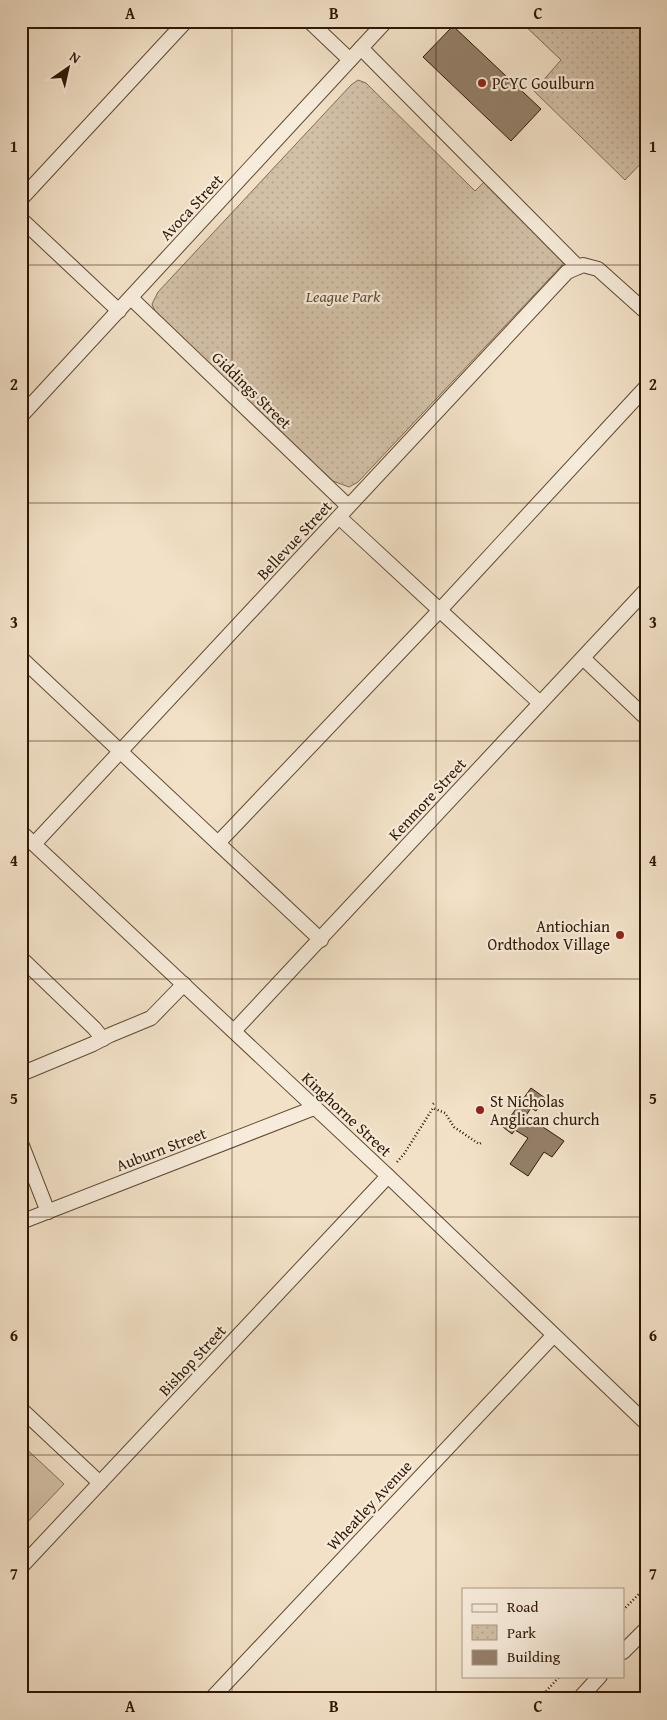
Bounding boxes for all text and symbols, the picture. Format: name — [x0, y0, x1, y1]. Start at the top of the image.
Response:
text: A — [125, 1, 136, 25]
text: B — [329, 1, 339, 25]
text: C — [533, 1, 543, 25]
north arrow — [42, 42, 92, 92]
text: N — [66, 46, 85, 68]
place label: PCYC Goulburn — [492, 71, 594, 95]
marker: PCYC Goulburn — [476, 77, 488, 89]
text: 1 — [10, 134, 18, 158]
text: 1 — [649, 134, 657, 158]
street label: Avoca Street — [154, 168, 228, 246]
park label: League Park — [305, 284, 381, 308]
street label: Giddings Street — [207, 346, 298, 435]
text: 2 — [10, 372, 18, 396]
text: 2 — [649, 372, 657, 396]
street label: Bellevue Street — [251, 495, 338, 585]
text: 3 — [10, 610, 18, 634]
text: 3 — [649, 610, 657, 634]
street label: Kenmore Street — [382, 752, 472, 846]
text: 4 — [10, 848, 18, 872]
text: 4 — [649, 848, 657, 872]
place label: Antiochian Ordthodox Village — [487, 914, 610, 956]
marker: Antiochian Ordthodox Village — [614, 929, 626, 941]
street label: Kinghorne Street — [297, 1066, 398, 1162]
text: 5 — [10, 1086, 18, 1110]
text: 5 — [649, 1086, 657, 1110]
place label: St Nicholas Anglican church — [490, 1089, 599, 1131]
marker: St Nicholas Anglican church — [474, 1104, 486, 1116]
street label: Auburn Street — [112, 1121, 210, 1177]
street label: Bishop Street — [153, 1319, 232, 1401]
text: 6 — [10, 1323, 18, 1347]
text: 6 — [649, 1323, 657, 1347]
street label: Wheatley Avenue — [321, 1454, 417, 1556]
text: 7 — [10, 1561, 18, 1585]
text: 7 — [649, 1561, 657, 1585]
legend — [462, 1588, 624, 1678]
text: Road — [507, 1596, 538, 1617]
text: Park — [507, 1622, 536, 1643]
text: Building — [507, 1646, 561, 1667]
text: A — [125, 1694, 136, 1718]
text: B — [329, 1694, 339, 1718]
text: C — [533, 1694, 543, 1718]

